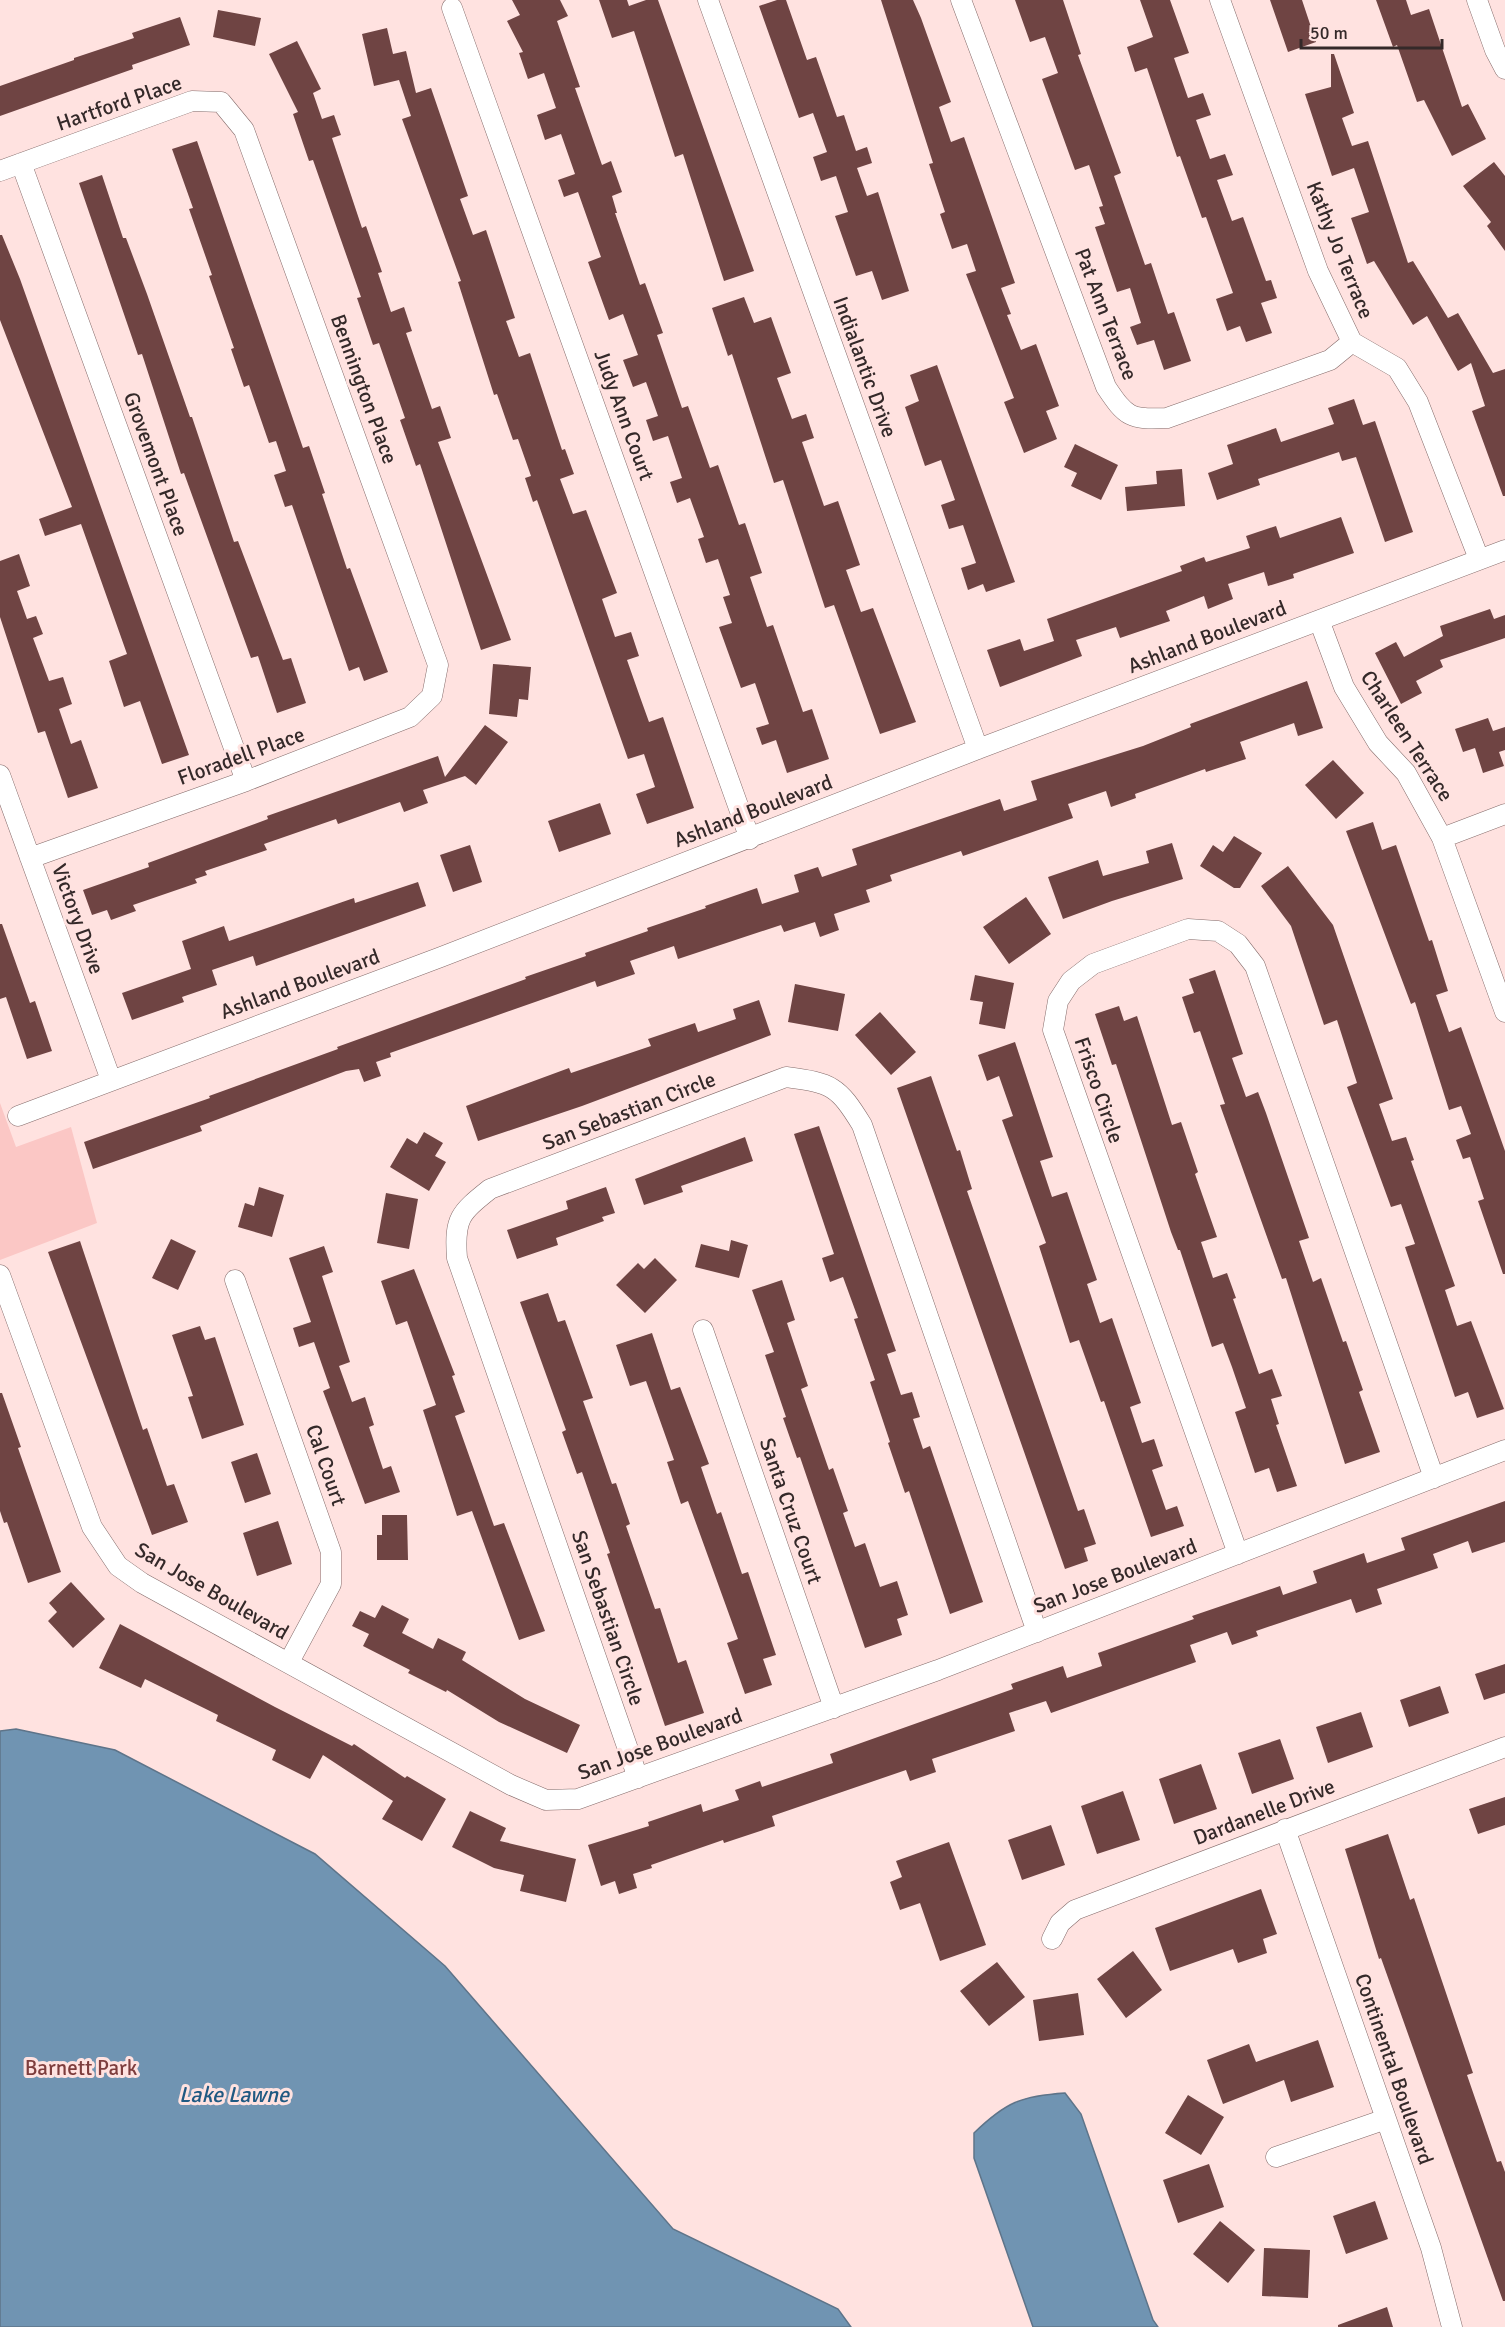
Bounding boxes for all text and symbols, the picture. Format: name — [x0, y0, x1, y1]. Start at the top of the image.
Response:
scale bar — [1301, 12, 1442, 50]
text: 50 m — [1310, 22, 1348, 44]
street label: Hartford Place — [53, 69, 185, 137]
street label: Kathy Jo Terrace — [1301, 177, 1379, 323]
street label: Pat Ann Terrace — [1069, 244, 1143, 384]
street label: Indialantic Drive — [827, 293, 903, 441]
street label: Bennington Place — [325, 311, 403, 467]
street label: Judy Ann Court — [588, 346, 660, 484]
street label: Grovemont Place — [118, 388, 194, 540]
street label: Ashland Boulevard — [1124, 595, 1290, 679]
street label: Charleen Terrace — [1355, 666, 1459, 806]
street label: Floradell Place — [174, 721, 308, 791]
street label: Ashland Boulevard — [670, 769, 836, 853]
street label: Victory Drive — [46, 860, 110, 978]
street label: Ashland Boulevard — [217, 943, 383, 1025]
street label: Frisco Circle — [1069, 1033, 1129, 1147]
street label: San Sebastian Circle — [539, 1066, 719, 1156]
street label: Cal Court — [300, 1421, 352, 1509]
street label: Santa Cruz Court — [754, 1435, 828, 1587]
street label: San Sebastian Circle — [566, 1527, 650, 1709]
street label: San Jose Boulevard — [1029, 1533, 1201, 1619]
street label: San Jose Boulevard — [130, 1536, 294, 1646]
street label: San Jose Boulevard — [574, 1702, 746, 1786]
street label: Dardanelle Drive — [1190, 1773, 1338, 1851]
street label: Continental Boulevard — [1349, 1970, 1439, 2168]
park label: Barnett Park — [25, 2055, 138, 2081]
water label: Lake Lawne — [179, 2081, 290, 2108]

